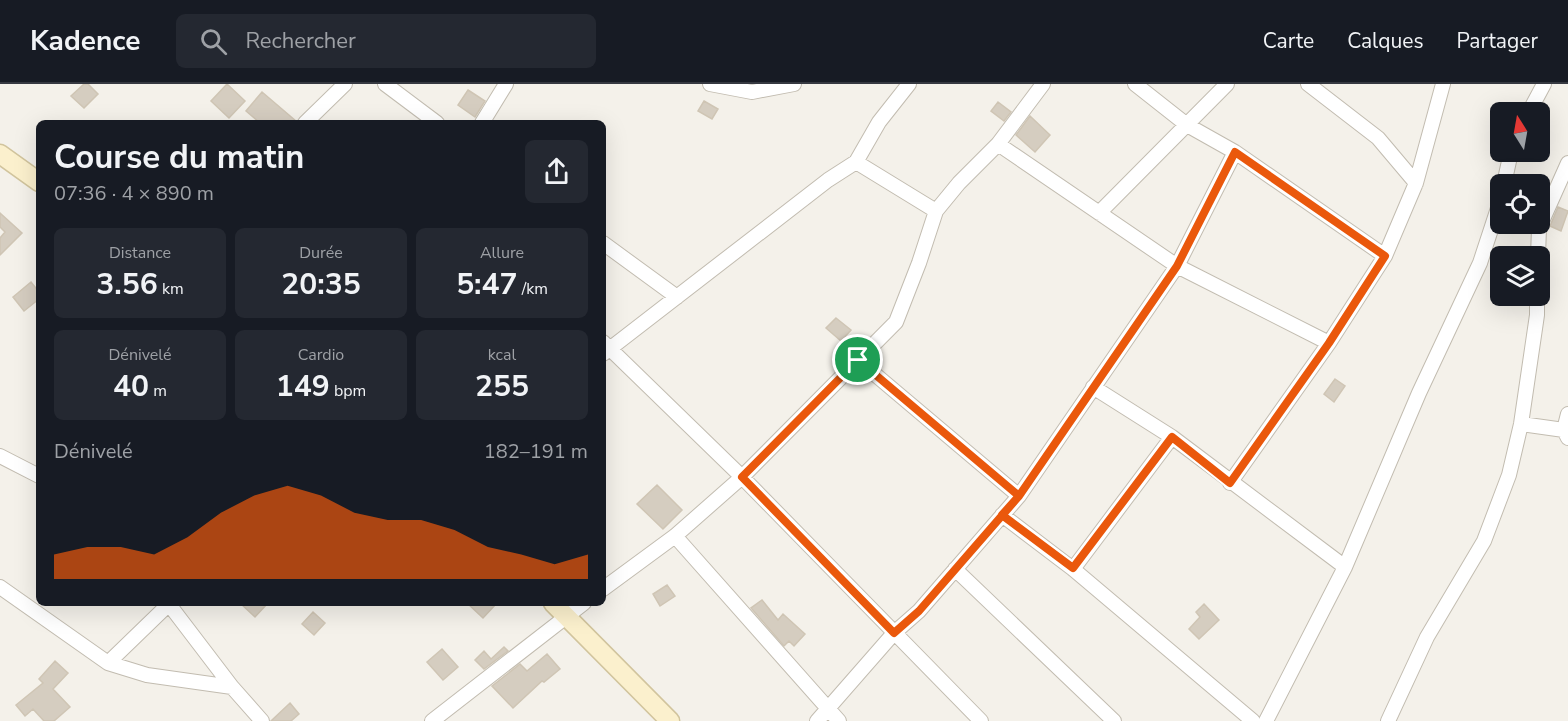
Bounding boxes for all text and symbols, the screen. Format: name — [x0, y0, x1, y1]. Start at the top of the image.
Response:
search box — [176, 14, 596, 68]
text: Kadence — [30, 22, 140, 60]
icon: search — [197, 25, 230, 58]
text: Rechercher — [245, 26, 356, 56]
text: Carte — [1263, 27, 1314, 55]
text: Calques — [1347, 27, 1424, 55]
text: Partager — [1457, 27, 1538, 55]
north arrow — [1490, 102, 1550, 162]
map controls — [1490, 102, 1550, 306]
text: Course du matin — [54, 135, 304, 180]
button: share — [525, 140, 588, 203]
button: locate — [1490, 174, 1550, 234]
text: 07:36 · 4 × 890 m — [54, 180, 214, 207]
text: Distance — [109, 242, 171, 264]
text: Durée — [299, 242, 343, 264]
text: Allure — [480, 242, 524, 264]
button: layers — [1490, 246, 1550, 306]
text: 3.56 — [96, 264, 158, 305]
text: 20:35 — [281, 264, 361, 305]
text: 5:47 — [456, 264, 518, 305]
text: km — [158, 278, 184, 300]
text: /km — [518, 278, 548, 300]
pin — [832, 334, 883, 385]
icon: arrive — [841, 343, 874, 376]
text: Dénivelé — [109, 344, 172, 366]
text: Cardio — [298, 344, 344, 366]
text: kcal — [488, 344, 516, 366]
text: 40 — [113, 366, 149, 407]
text: 149 — [276, 366, 330, 407]
text: 255 — [475, 366, 529, 407]
text: m — [149, 380, 167, 402]
text: bpm — [330, 380, 366, 402]
text: Dénivelé — [54, 438, 133, 465]
text: 182–191 m — [484, 438, 588, 465]

